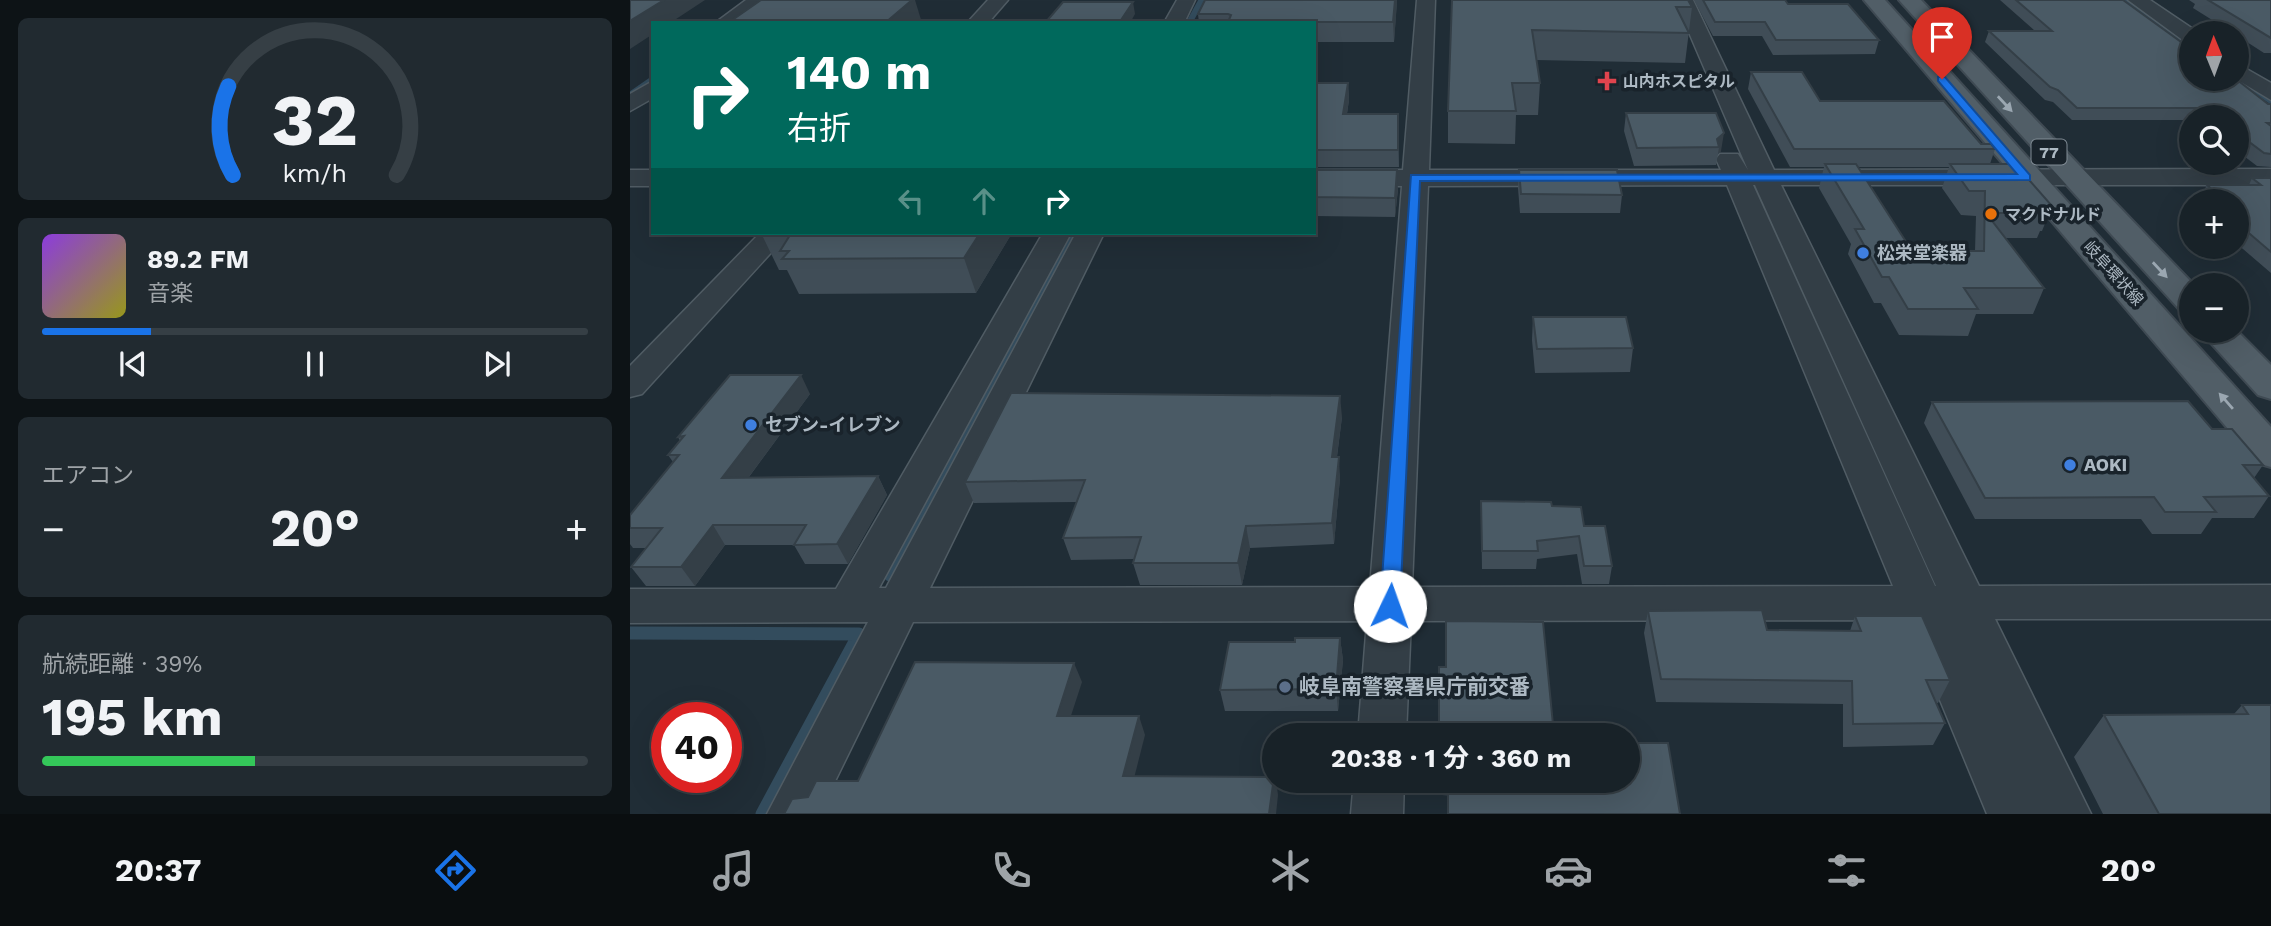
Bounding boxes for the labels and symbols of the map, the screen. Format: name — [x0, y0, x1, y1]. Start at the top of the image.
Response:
pin — [1912, 7, 1972, 79]
north arrow — [2179, 21, 2249, 91]
marker: 山内ホスピタル — [1597, 71, 1617, 91]
place label: 山内ホスピタル — [1623, 72, 1735, 91]
one-way arrow — [1997, 95, 2013, 113]
road number: 77 — [2032, 140, 2066, 164]
place label: マクドナルド — [2005, 205, 2101, 224]
marker: マクドナルド — [1983, 206, 1999, 222]
street label: 岐阜環状線 — [2080, 237, 2147, 309]
place label: 松栄堂楽器 — [1877, 242, 1967, 263]
marker: 松栄堂楽器 — [1855, 245, 1871, 261]
one-way arrow — [2152, 261, 2168, 278]
one-way arrow — [2218, 392, 2234, 410]
place label: セブン-イレブン — [765, 414, 901, 435]
marker: セブン-イレブン — [743, 417, 759, 433]
place label: AOKI — [2084, 454, 2127, 475]
marker: AOKI — [2062, 457, 2078, 473]
position arrow — [1353, 569, 1427, 643]
place label: 岐阜南警察署県庁前交番 — [1299, 674, 1530, 699]
marker: 岐阜南警察署県庁前交番 — [1277, 679, 1293, 695]
speed limit sign: 40 — [651, 702, 742, 793]

